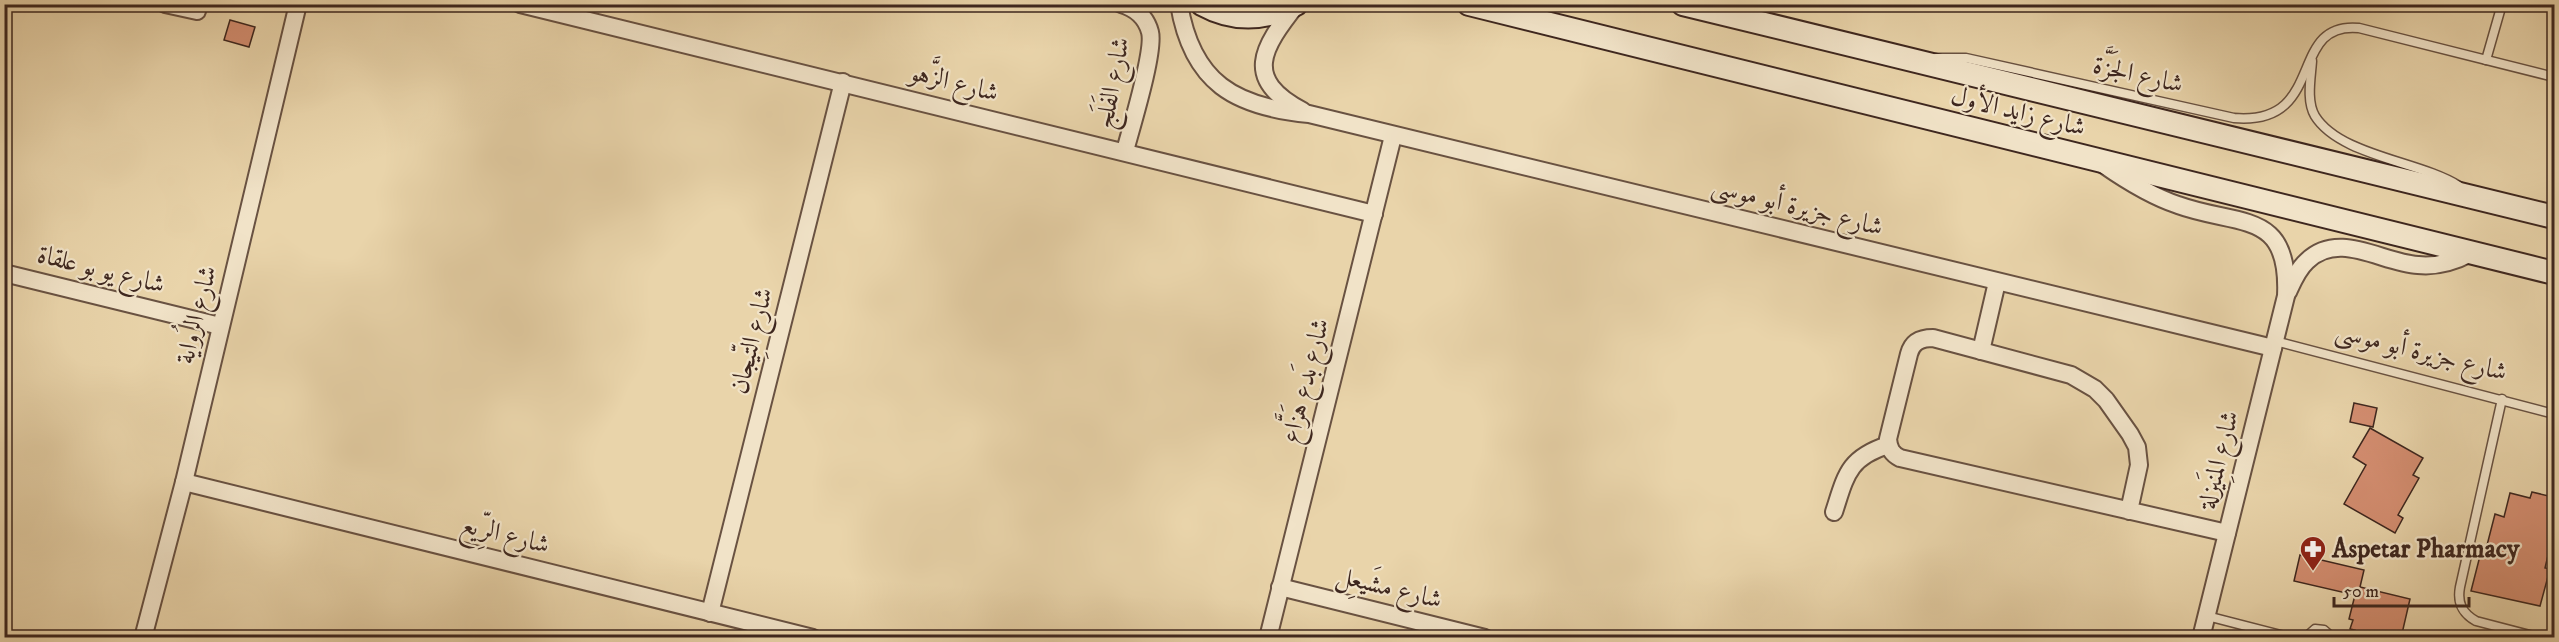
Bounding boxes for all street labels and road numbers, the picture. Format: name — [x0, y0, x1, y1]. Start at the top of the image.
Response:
street label: شارع الفَلَج — [1085, 34, 1144, 133]
street label: شارع الجَزَّة — [2089, 42, 2188, 105]
street label: شارع الزَّهو — [902, 49, 1003, 114]
street label: شارع زايد الأول — [1946, 76, 2089, 149]
street label: شارع جزيرة أبو موسى — [1707, 168, 1887, 248]
street label: شارع يو بو علقاة — [33, 238, 168, 306]
street label: شارع الرُواية — [163, 261, 229, 369]
street label: شارع التِّيجان — [720, 284, 785, 399]
street label: شارع جزيرة أبو موسى — [2331, 313, 2511, 393]
street label: شارع بَدع هَزَّاع — [1268, 314, 1341, 448]
street label: شارع المِنَيزلة — [2187, 407, 2251, 516]
street label: شارع الرِّيع — [456, 505, 554, 568]
street label: شارع مشَيعِل — [1332, 556, 1446, 621]

